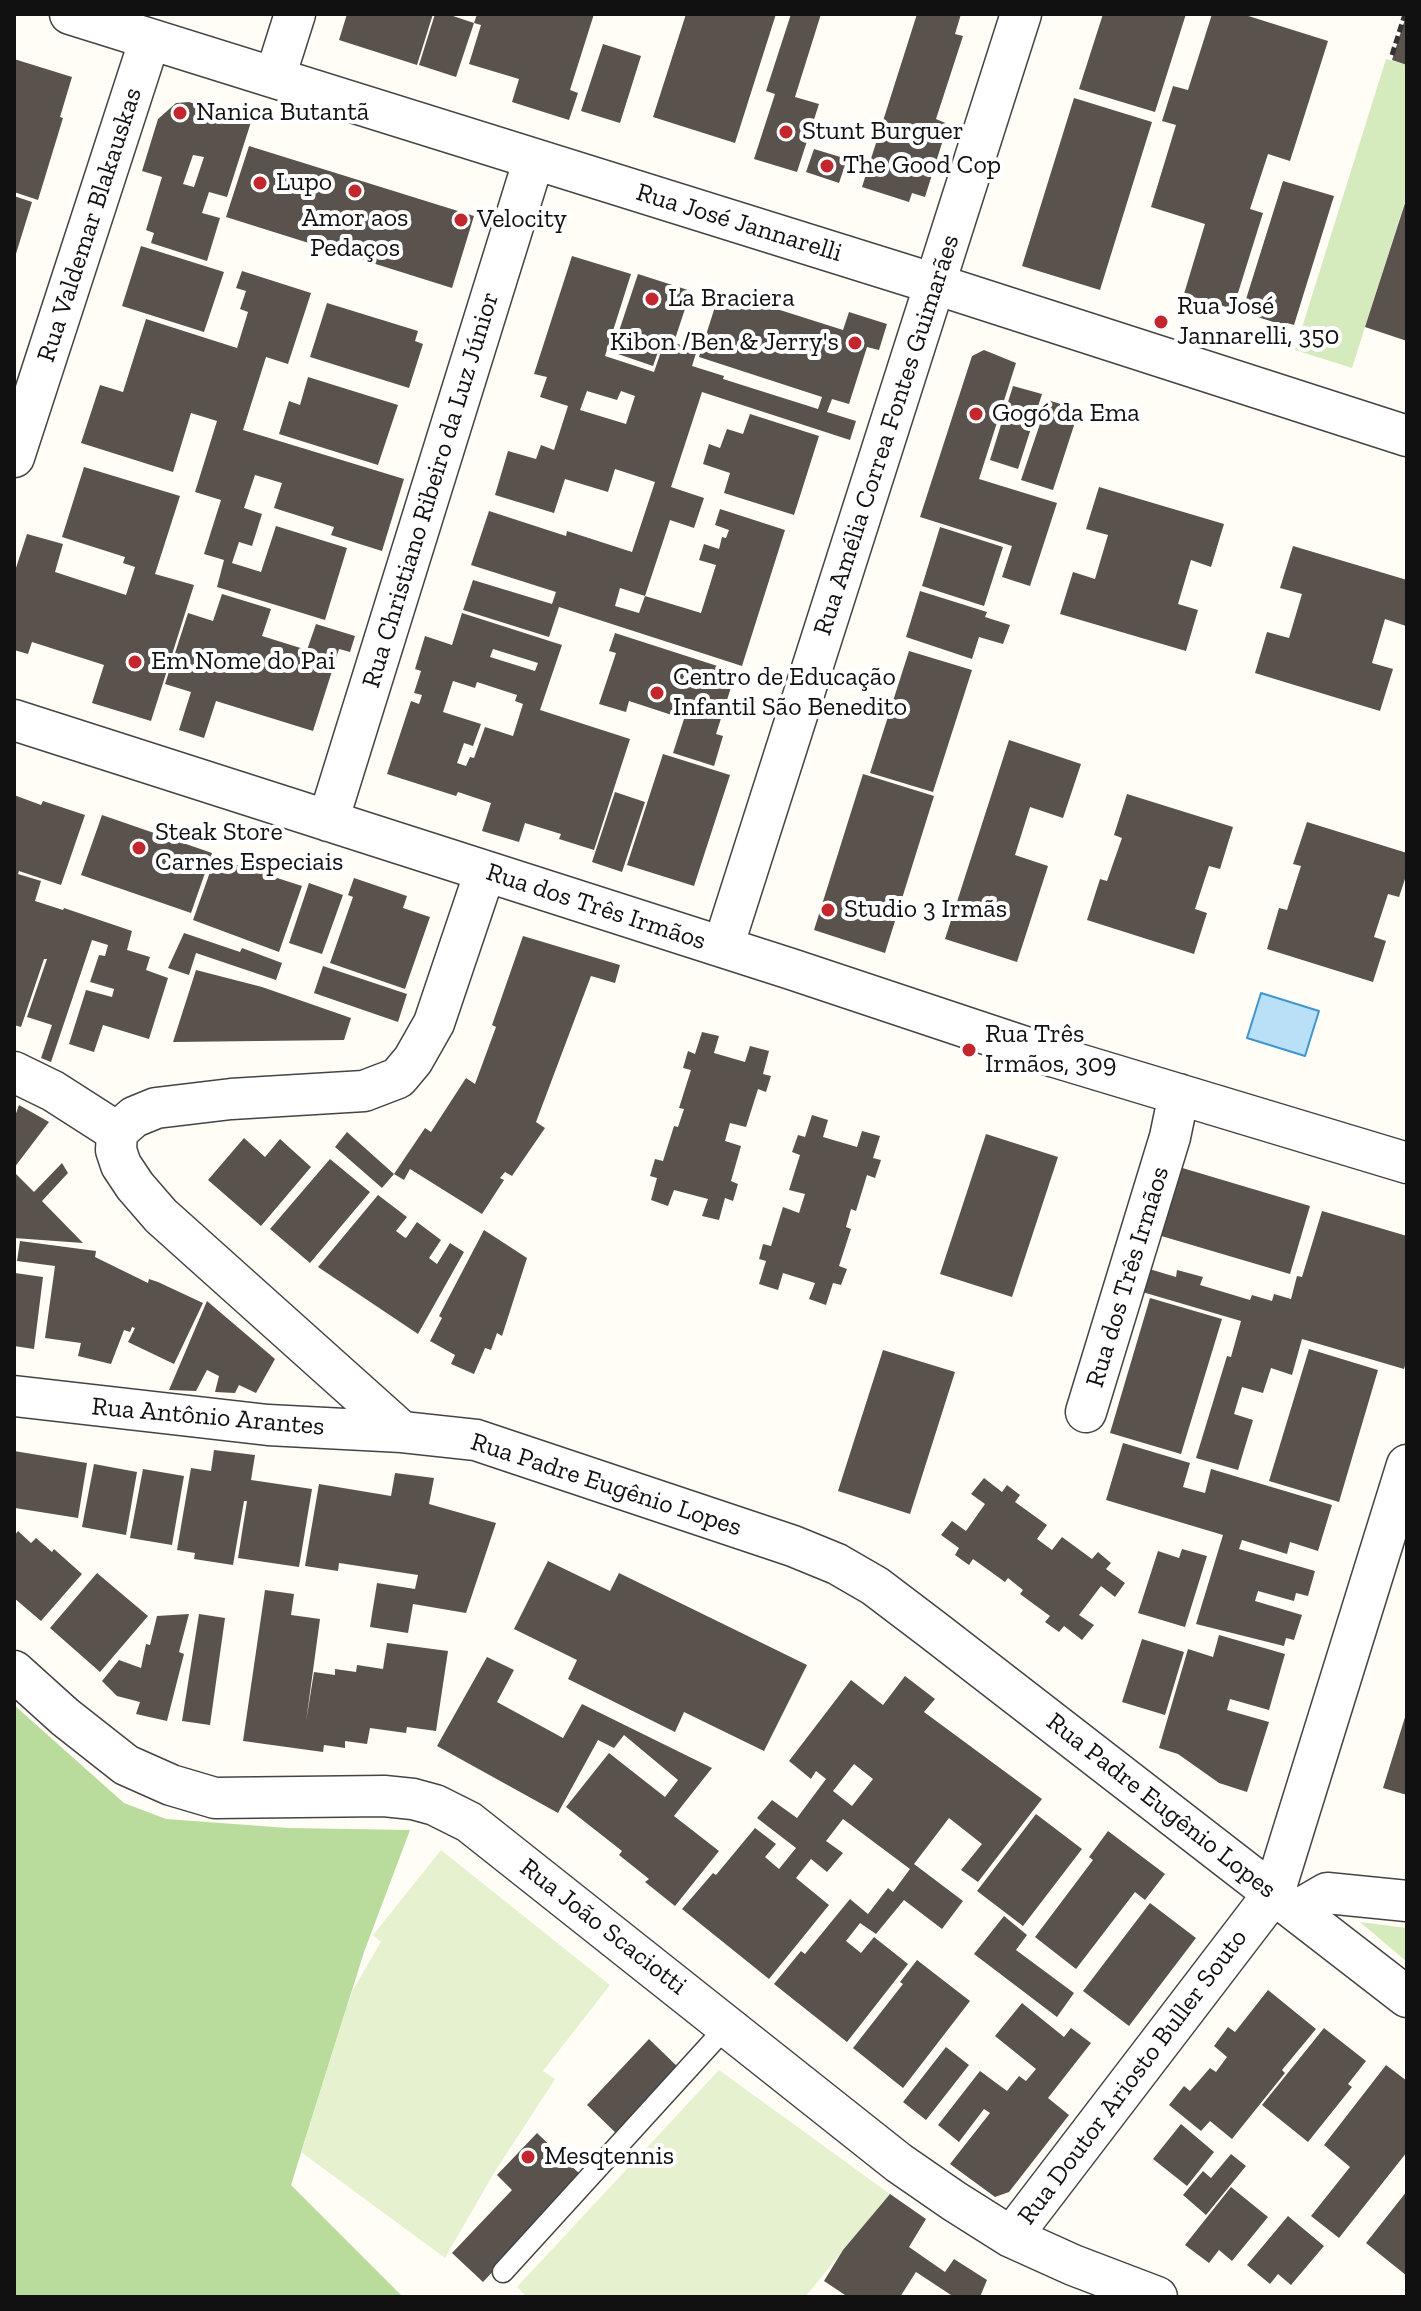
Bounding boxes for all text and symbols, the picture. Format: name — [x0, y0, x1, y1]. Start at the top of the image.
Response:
street label: Rua Valdemar Blakauskas — [31, 84, 149, 366]
place label: Nanica Butantã — [196, 97, 369, 129]
marker: Nanica Butantã — [171, 104, 189, 122]
place label: Stunt Burguer — [802, 116, 964, 148]
marker: Stunt Burguer — [777, 123, 795, 141]
place label: The Good Cop — [843, 150, 1001, 182]
marker: The Good Cop — [818, 157, 836, 175]
place label: Lupo — [276, 167, 332, 199]
marker: Lupo — [251, 174, 269, 192]
street label: Rua José Jannarelli — [632, 177, 846, 269]
marker: Amor aos Pedaços — [346, 182, 364, 200]
place label: Amor aos Pedaços — [302, 203, 408, 264]
place label: Velocity — [477, 204, 567, 236]
marker: Velocity — [452, 211, 470, 229]
street label: Rua Amélia Correa Fontes Guimarães — [807, 231, 967, 639]
place label: La Braciera — [668, 283, 795, 315]
street label: Rua Christiano Ribeiro da Luz Júnior — [356, 288, 506, 692]
marker: La Braciera — [643, 290, 661, 308]
place label: Rua José Jannarelli, 350 — [1177, 291, 1339, 352]
marker: Rua José Jannarelli, 350 — [1152, 313, 1170, 331]
place label: Kibon /Ben & Jerry's — [610, 327, 839, 359]
marker: Kibon /Ben & Jerry's — [846, 334, 864, 352]
place label: Gogó da Ema — [992, 398, 1140, 430]
marker: Gogó da Ema — [967, 405, 985, 423]
place label: Em Nome do Pai — [151, 646, 335, 678]
marker: Em Nome do Pai — [126, 653, 144, 671]
place label: Centro de Educação Infantil São Benedito — [673, 662, 907, 724]
marker: Centro de Educação Infantil São Benedito — [648, 684, 666, 702]
place label: Steak Store Carnes Especiais — [155, 817, 343, 878]
marker: Steak Store Carnes Especiais — [130, 839, 148, 857]
street label: Rua dos Três Irmãos — [482, 857, 710, 957]
place label: Studio 3 Irmãs — [844, 894, 1007, 926]
marker: Studio 3 Irmãs — [819, 901, 837, 919]
place label: Rua Três Irmãos, 309 — [985, 1019, 1117, 1080]
marker: Rua Três Irmãos, 309 — [960, 1041, 978, 1059]
street label: Rua dos Três Irmãos — [1080, 1163, 1176, 1391]
street label: Rua Antônio Arantes — [90, 1391, 326, 1443]
street label: Rua Padre Eugênio Lopes — [467, 1426, 745, 1544]
street label: Rua Padre Eugênio Lopes — [1040, 1707, 1282, 1905]
street label: Rua João Scaciotti — [513, 1852, 693, 2002]
street label: Rua Doutor Ariosto Buller Souto — [1012, 1923, 1254, 2231]
place label: Mesqtennis — [544, 2141, 674, 2173]
marker: Mesqtennis — [519, 2148, 537, 2166]

